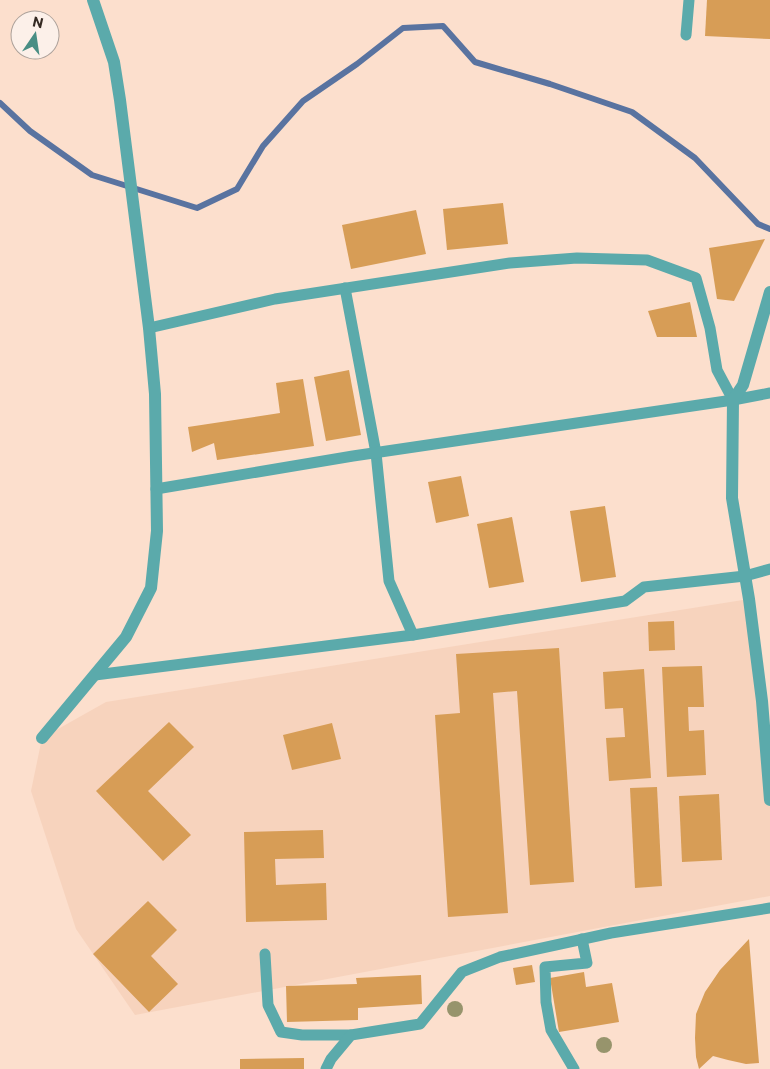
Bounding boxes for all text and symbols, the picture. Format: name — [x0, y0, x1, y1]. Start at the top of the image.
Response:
north arrow — [10, 10, 60, 60]
text: N — [31, 12, 45, 31]

